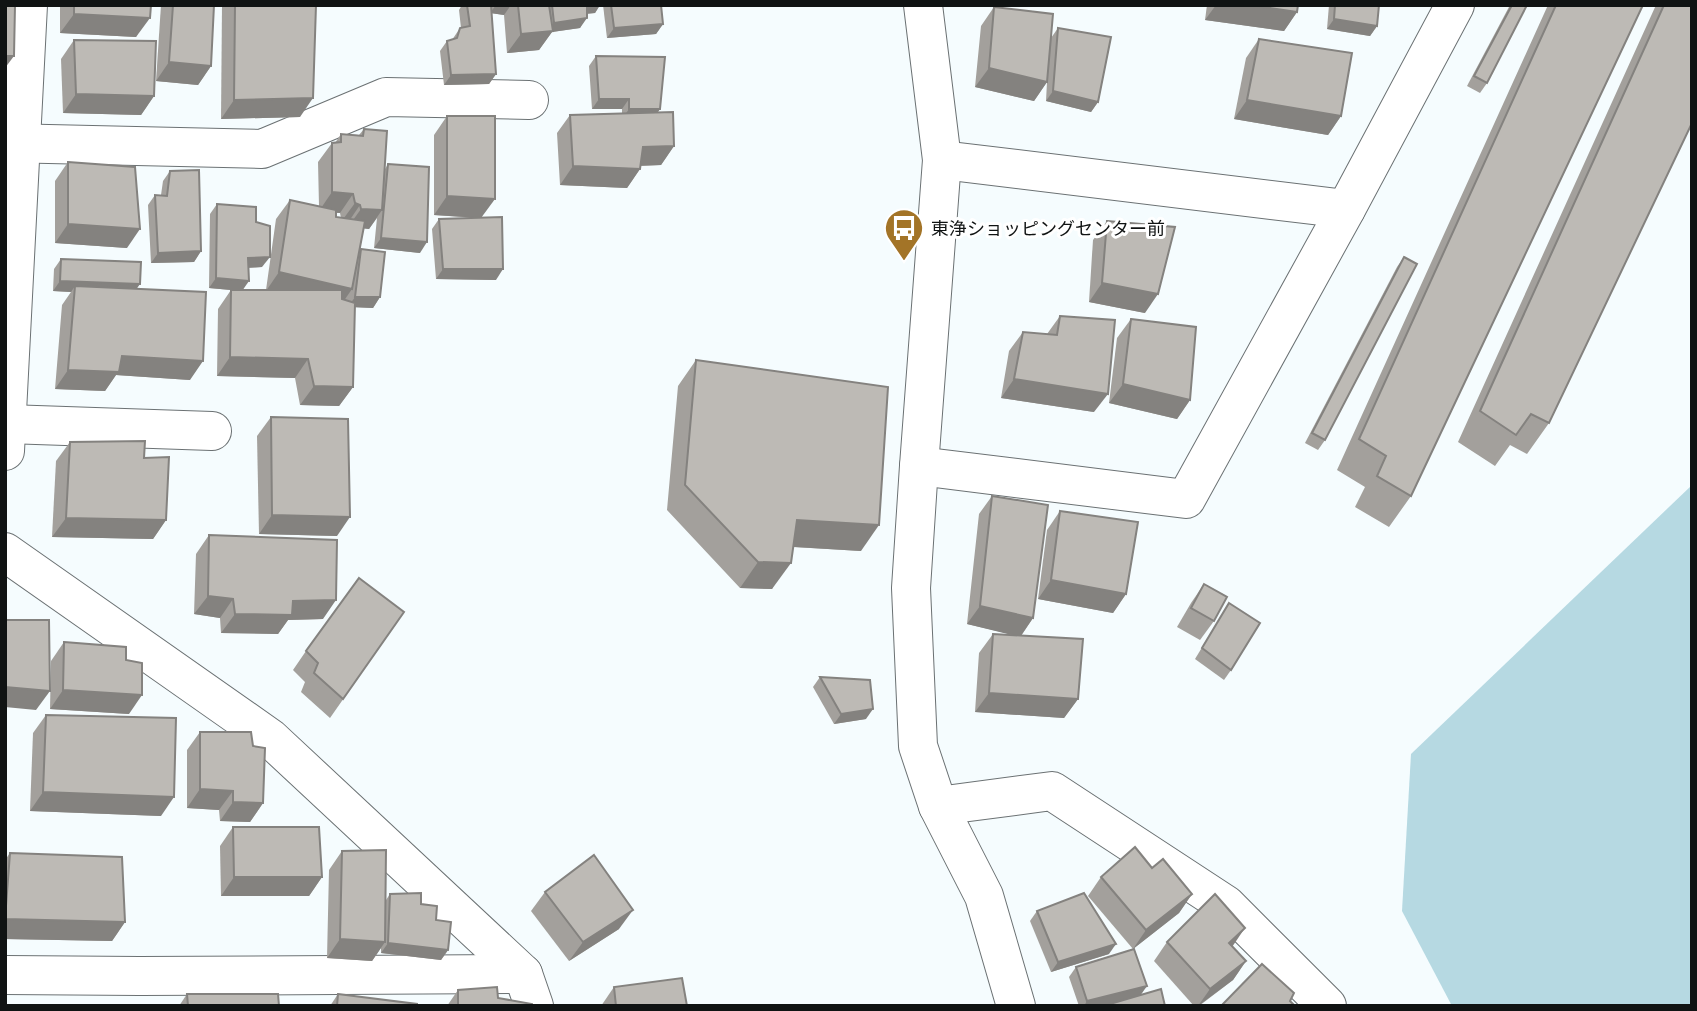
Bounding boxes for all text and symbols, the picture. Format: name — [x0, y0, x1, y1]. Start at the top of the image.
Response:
bus stop icon: 東浄ショッピングセンター前 — [883, 207, 925, 262]
place label: 東浄ショッピングセンター前 — [931, 217, 1165, 239]

